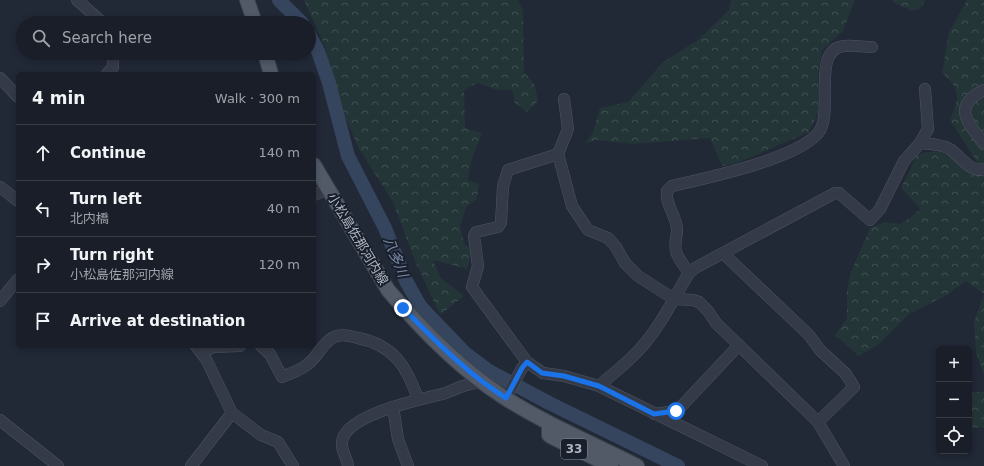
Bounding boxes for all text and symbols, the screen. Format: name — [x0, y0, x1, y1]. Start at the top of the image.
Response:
search box — [16, 16, 316, 60]
icon: search — [30, 27, 52, 49]
text: Search here — [62, 29, 152, 47]
text: 4 min — [32, 88, 85, 108]
text: Walk · 300 m — [215, 91, 300, 106]
icon: ahead — [32, 142, 54, 164]
text: Continue — [70, 144, 146, 162]
text: 140 m — [258, 145, 300, 160]
text: Turn left — [70, 190, 142, 208]
street label: 小松島佐那河内線 — [325, 191, 391, 287]
icon: left — [32, 198, 54, 220]
text: 40 m — [267, 201, 300, 216]
text: 北内橋 — [70, 211, 109, 226]
water label: 八多川 — [381, 235, 412, 281]
text: Turn right — [70, 246, 154, 264]
icon: right — [32, 254, 54, 276]
text: 120 m — [258, 257, 300, 272]
text: 小松島佐那河内線 — [70, 267, 174, 282]
route end — [394, 299, 412, 317]
icon: arrive — [32, 310, 54, 332]
text: Arrive at destination — [70, 312, 245, 330]
map controls — [936, 346, 972, 454]
button: + — [936, 346, 972, 382]
button: − — [936, 382, 972, 418]
route start — [667, 402, 685, 420]
button: locate — [936, 418, 972, 454]
road number: 33 — [561, 439, 587, 459]

